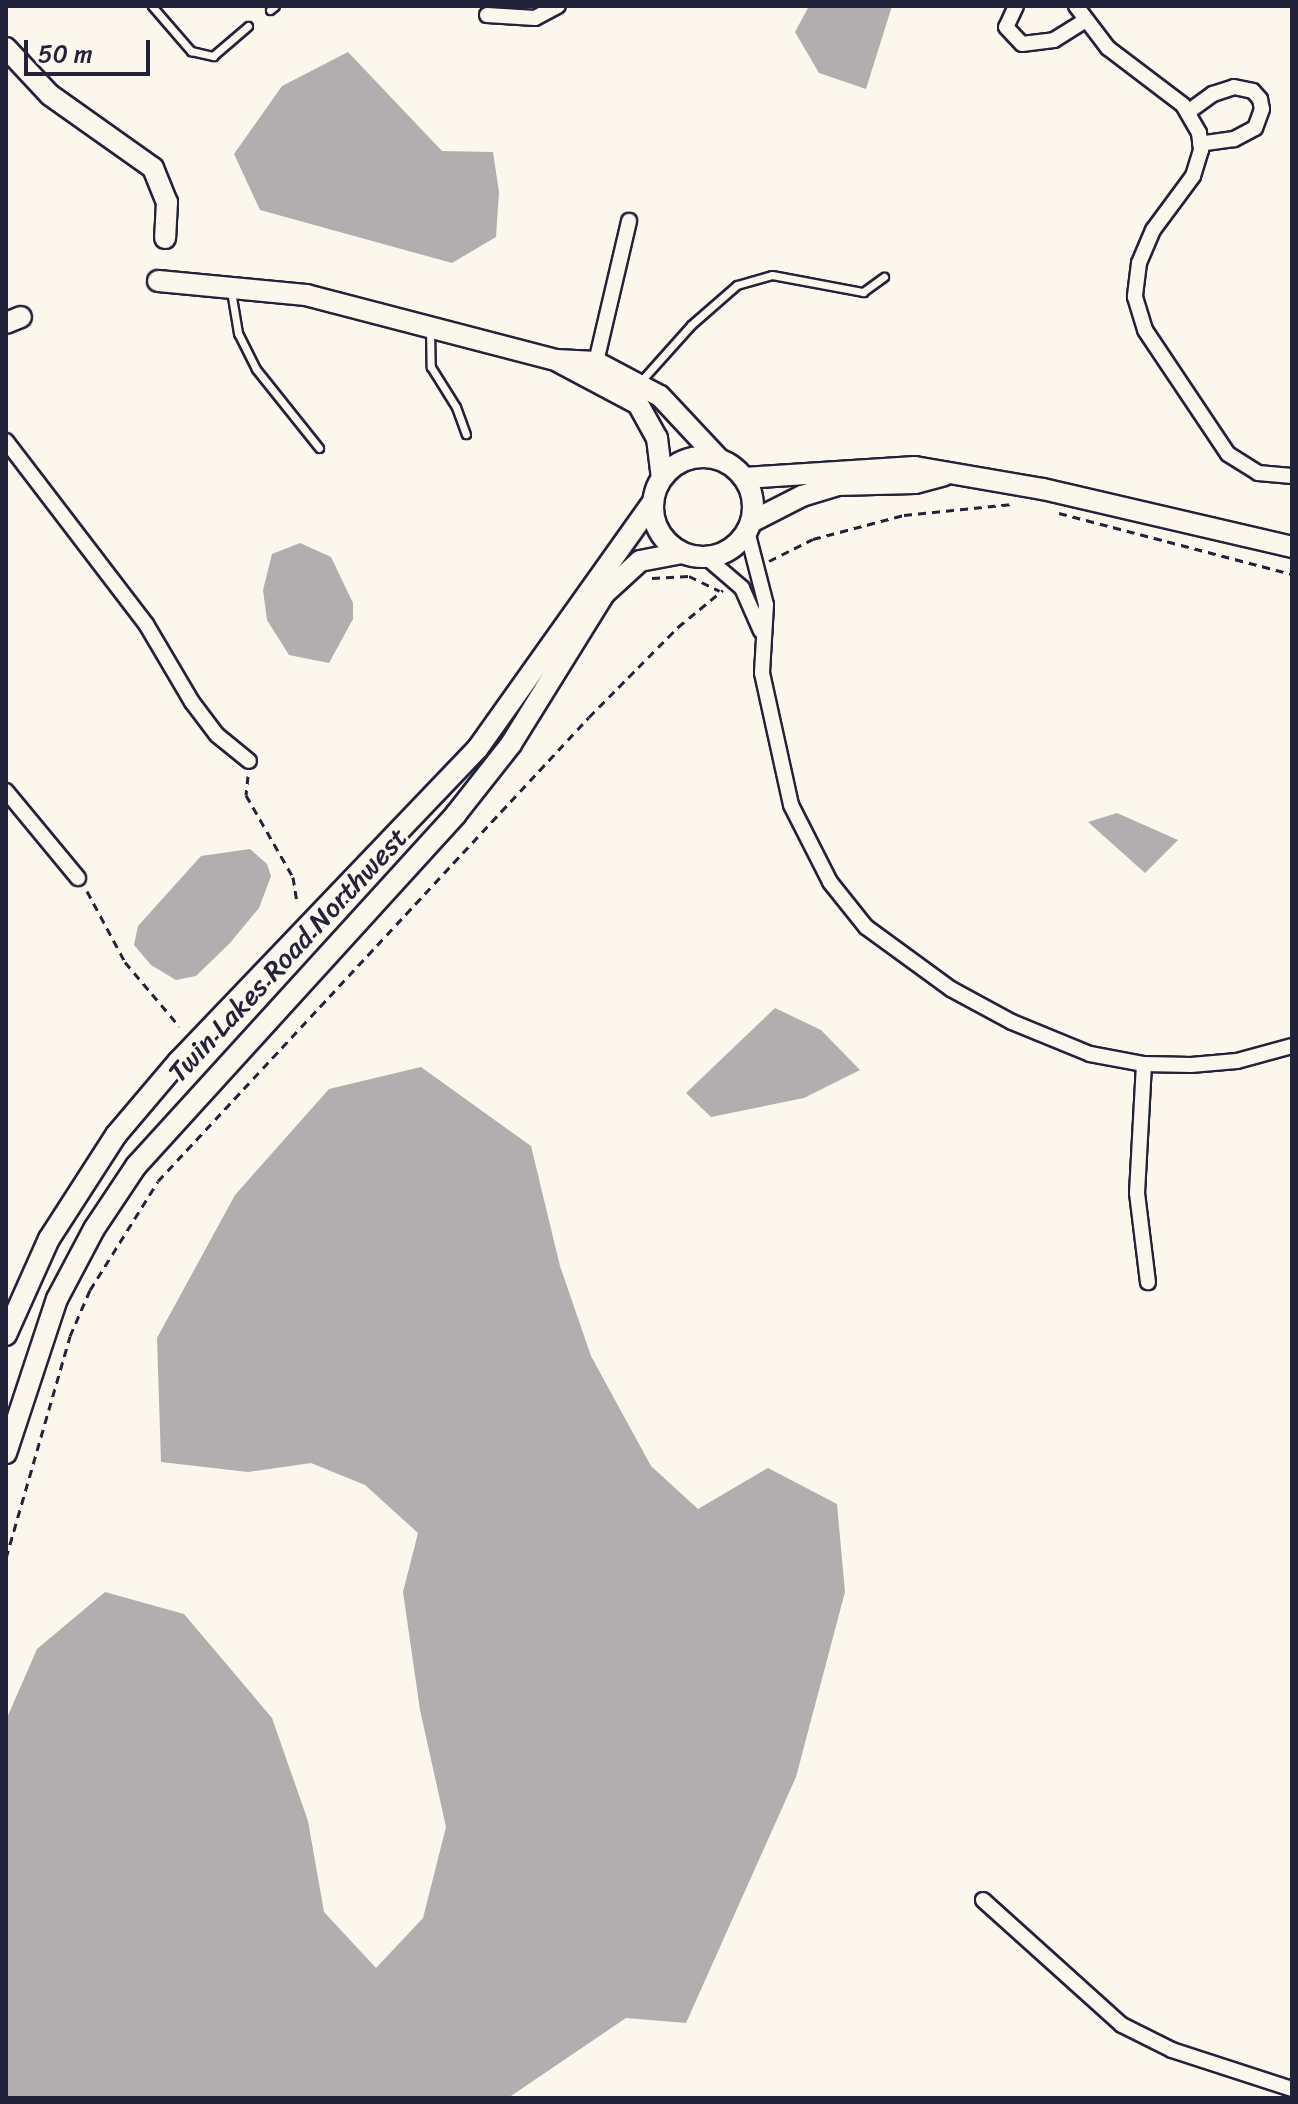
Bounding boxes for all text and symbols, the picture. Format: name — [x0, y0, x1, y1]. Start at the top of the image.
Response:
scale bar — [28, 24, 154, 74]
text: 50 m — [38, 33, 93, 75]
street label: Twin Lakes Road Northwest — [161, 821, 415, 1089]

